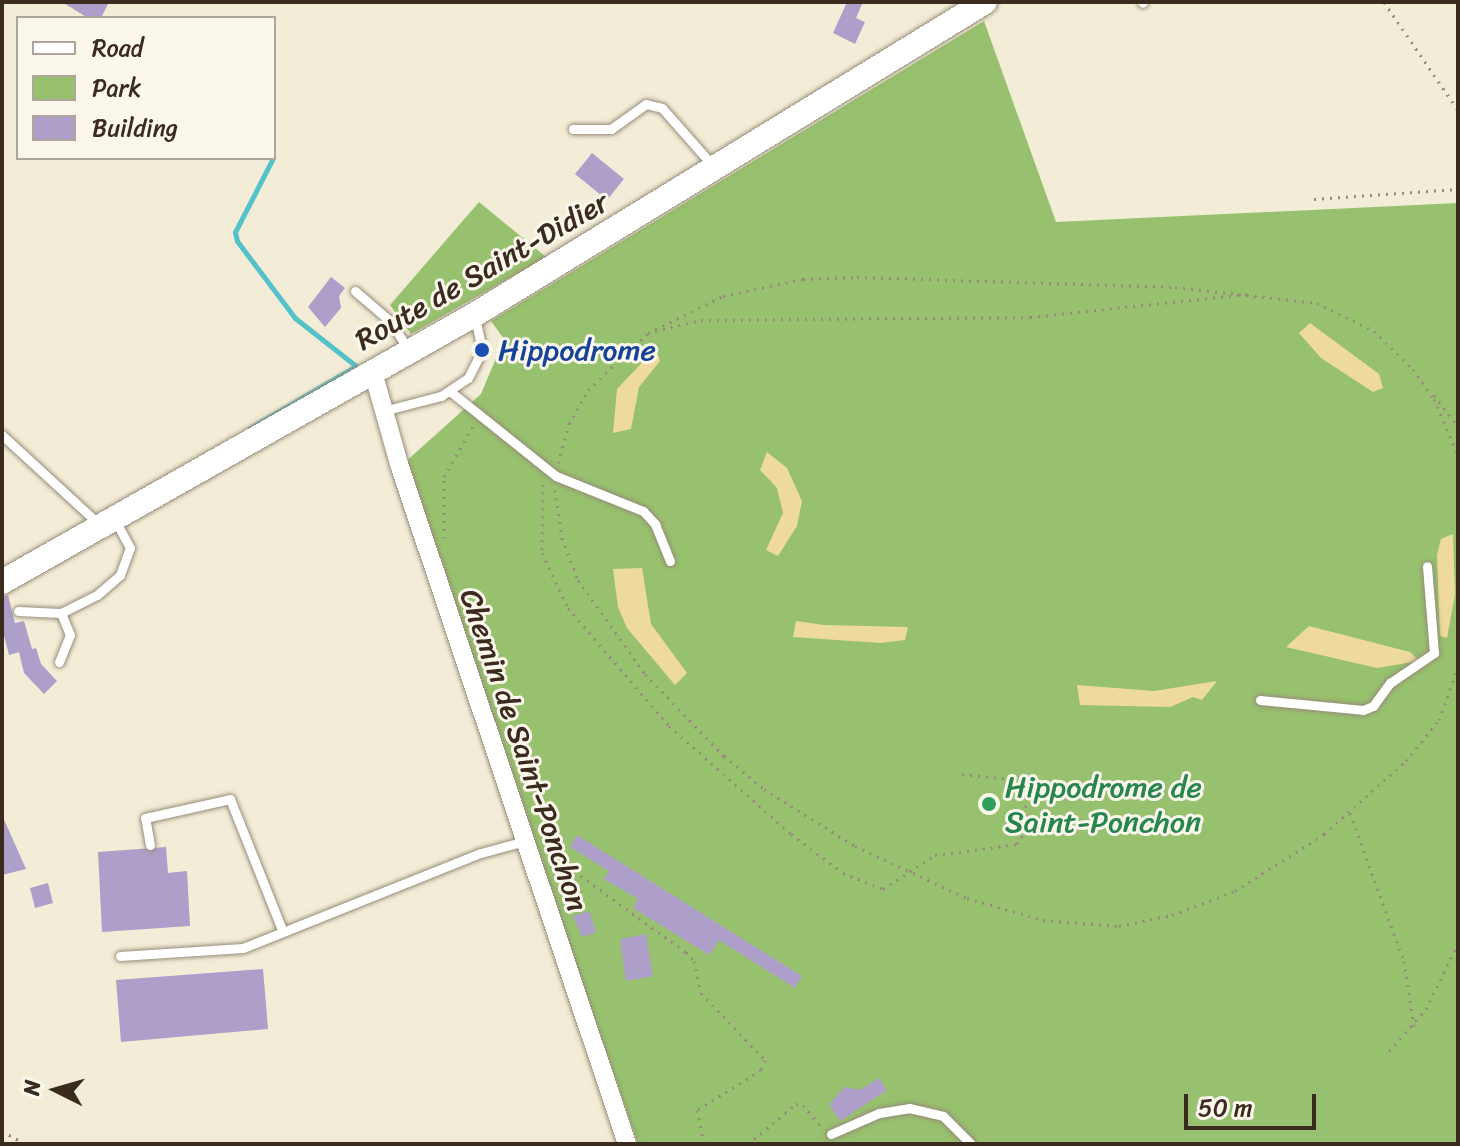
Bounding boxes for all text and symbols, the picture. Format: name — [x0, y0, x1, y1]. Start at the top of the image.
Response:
legend — [16, 16, 276, 160]
text: Road — [92, 27, 143, 69]
text: Park — [92, 67, 141, 109]
text: Building — [92, 107, 178, 149]
street label: Route de Saint-Didier — [349, 184, 615, 358]
place label: Hippodrome — [498, 332, 656, 368]
marker: Hippodrome — [473, 341, 491, 359]
street label: Chemin de Saint-Ponchon — [452, 583, 596, 917]
place label: Hippodrome de Saint-Ponchon — [1005, 769, 1202, 840]
marker: Hippodrome de Saint-Ponchon — [980, 795, 998, 813]
north arrow — [16, 1050, 96, 1130]
scale bar — [1188, 1078, 1320, 1128]
text: N — [12, 1079, 52, 1097]
text: 50 m — [1198, 1087, 1253, 1129]

